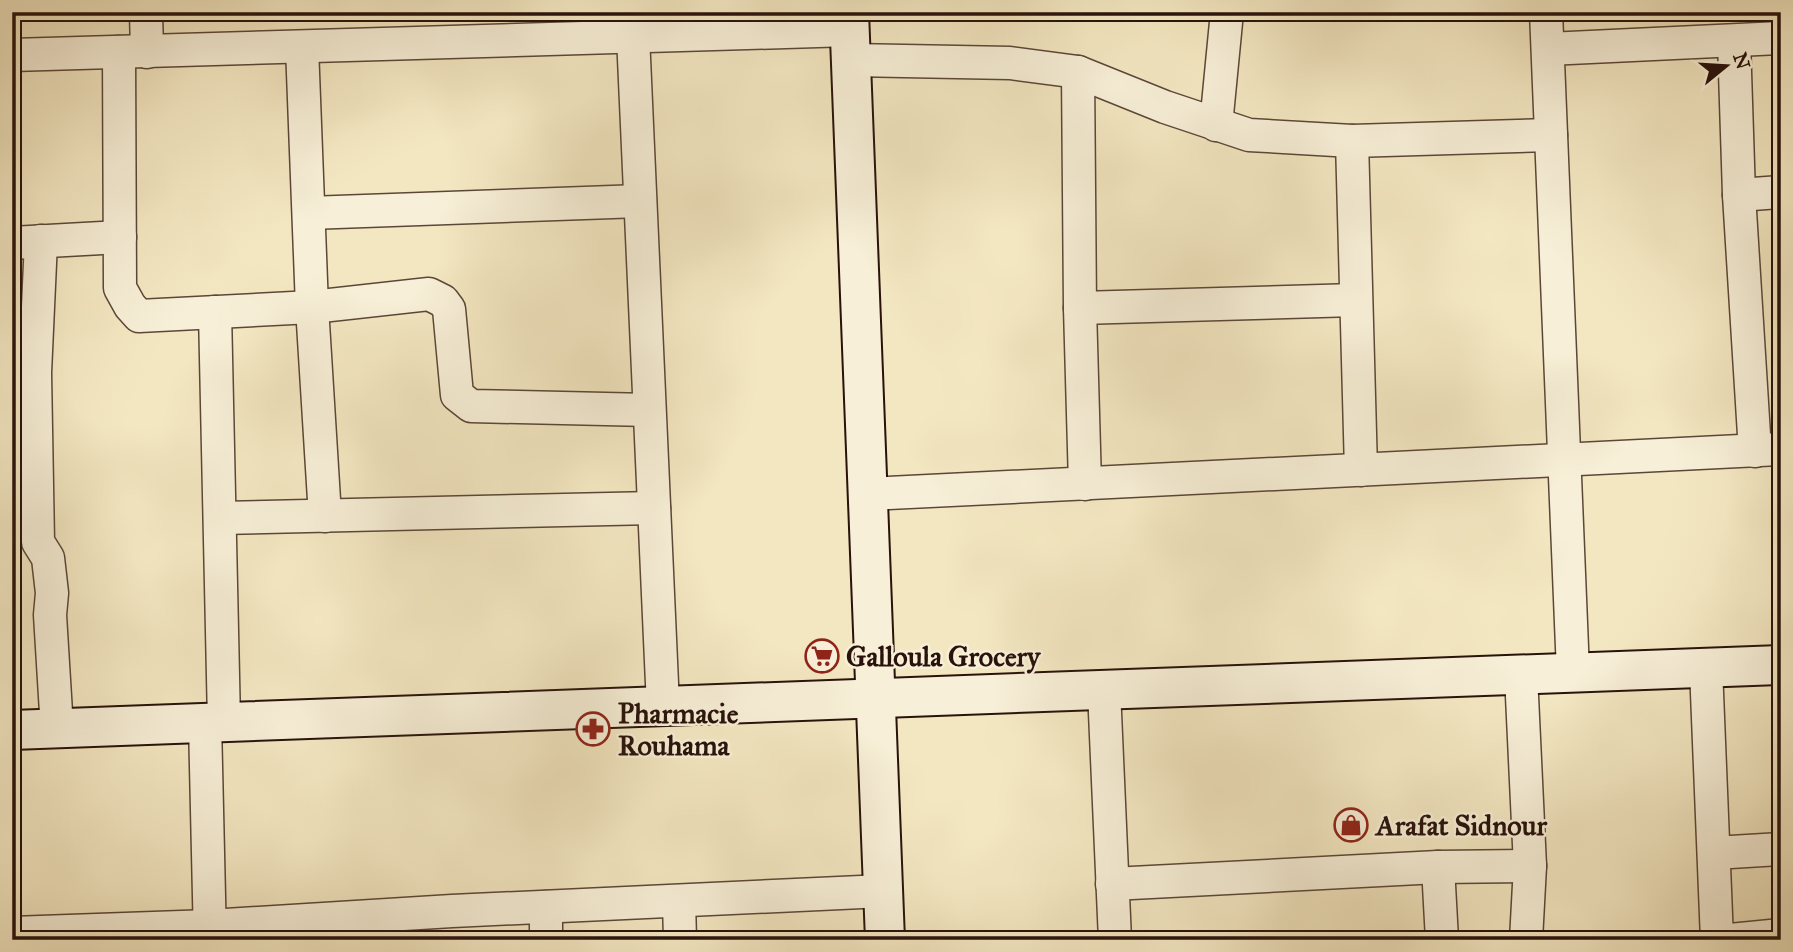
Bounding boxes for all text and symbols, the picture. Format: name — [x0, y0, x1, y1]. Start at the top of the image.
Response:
north arrow — [1692, 32, 1762, 102]
text: N — [1728, 50, 1755, 72]
supermarket icon: Galloula Grocery — [803, 637, 841, 675]
place label: Galloula Grocery — [846, 639, 1041, 674]
place label: Pharmacie Rouhama — [618, 696, 739, 763]
pharmacy icon: Pharmacie Rouhama — [574, 710, 612, 748]
shop icon: Arafat Sidnour — [1332, 806, 1370, 844]
place label: Arafat Sidnour — [1374, 808, 1548, 843]

